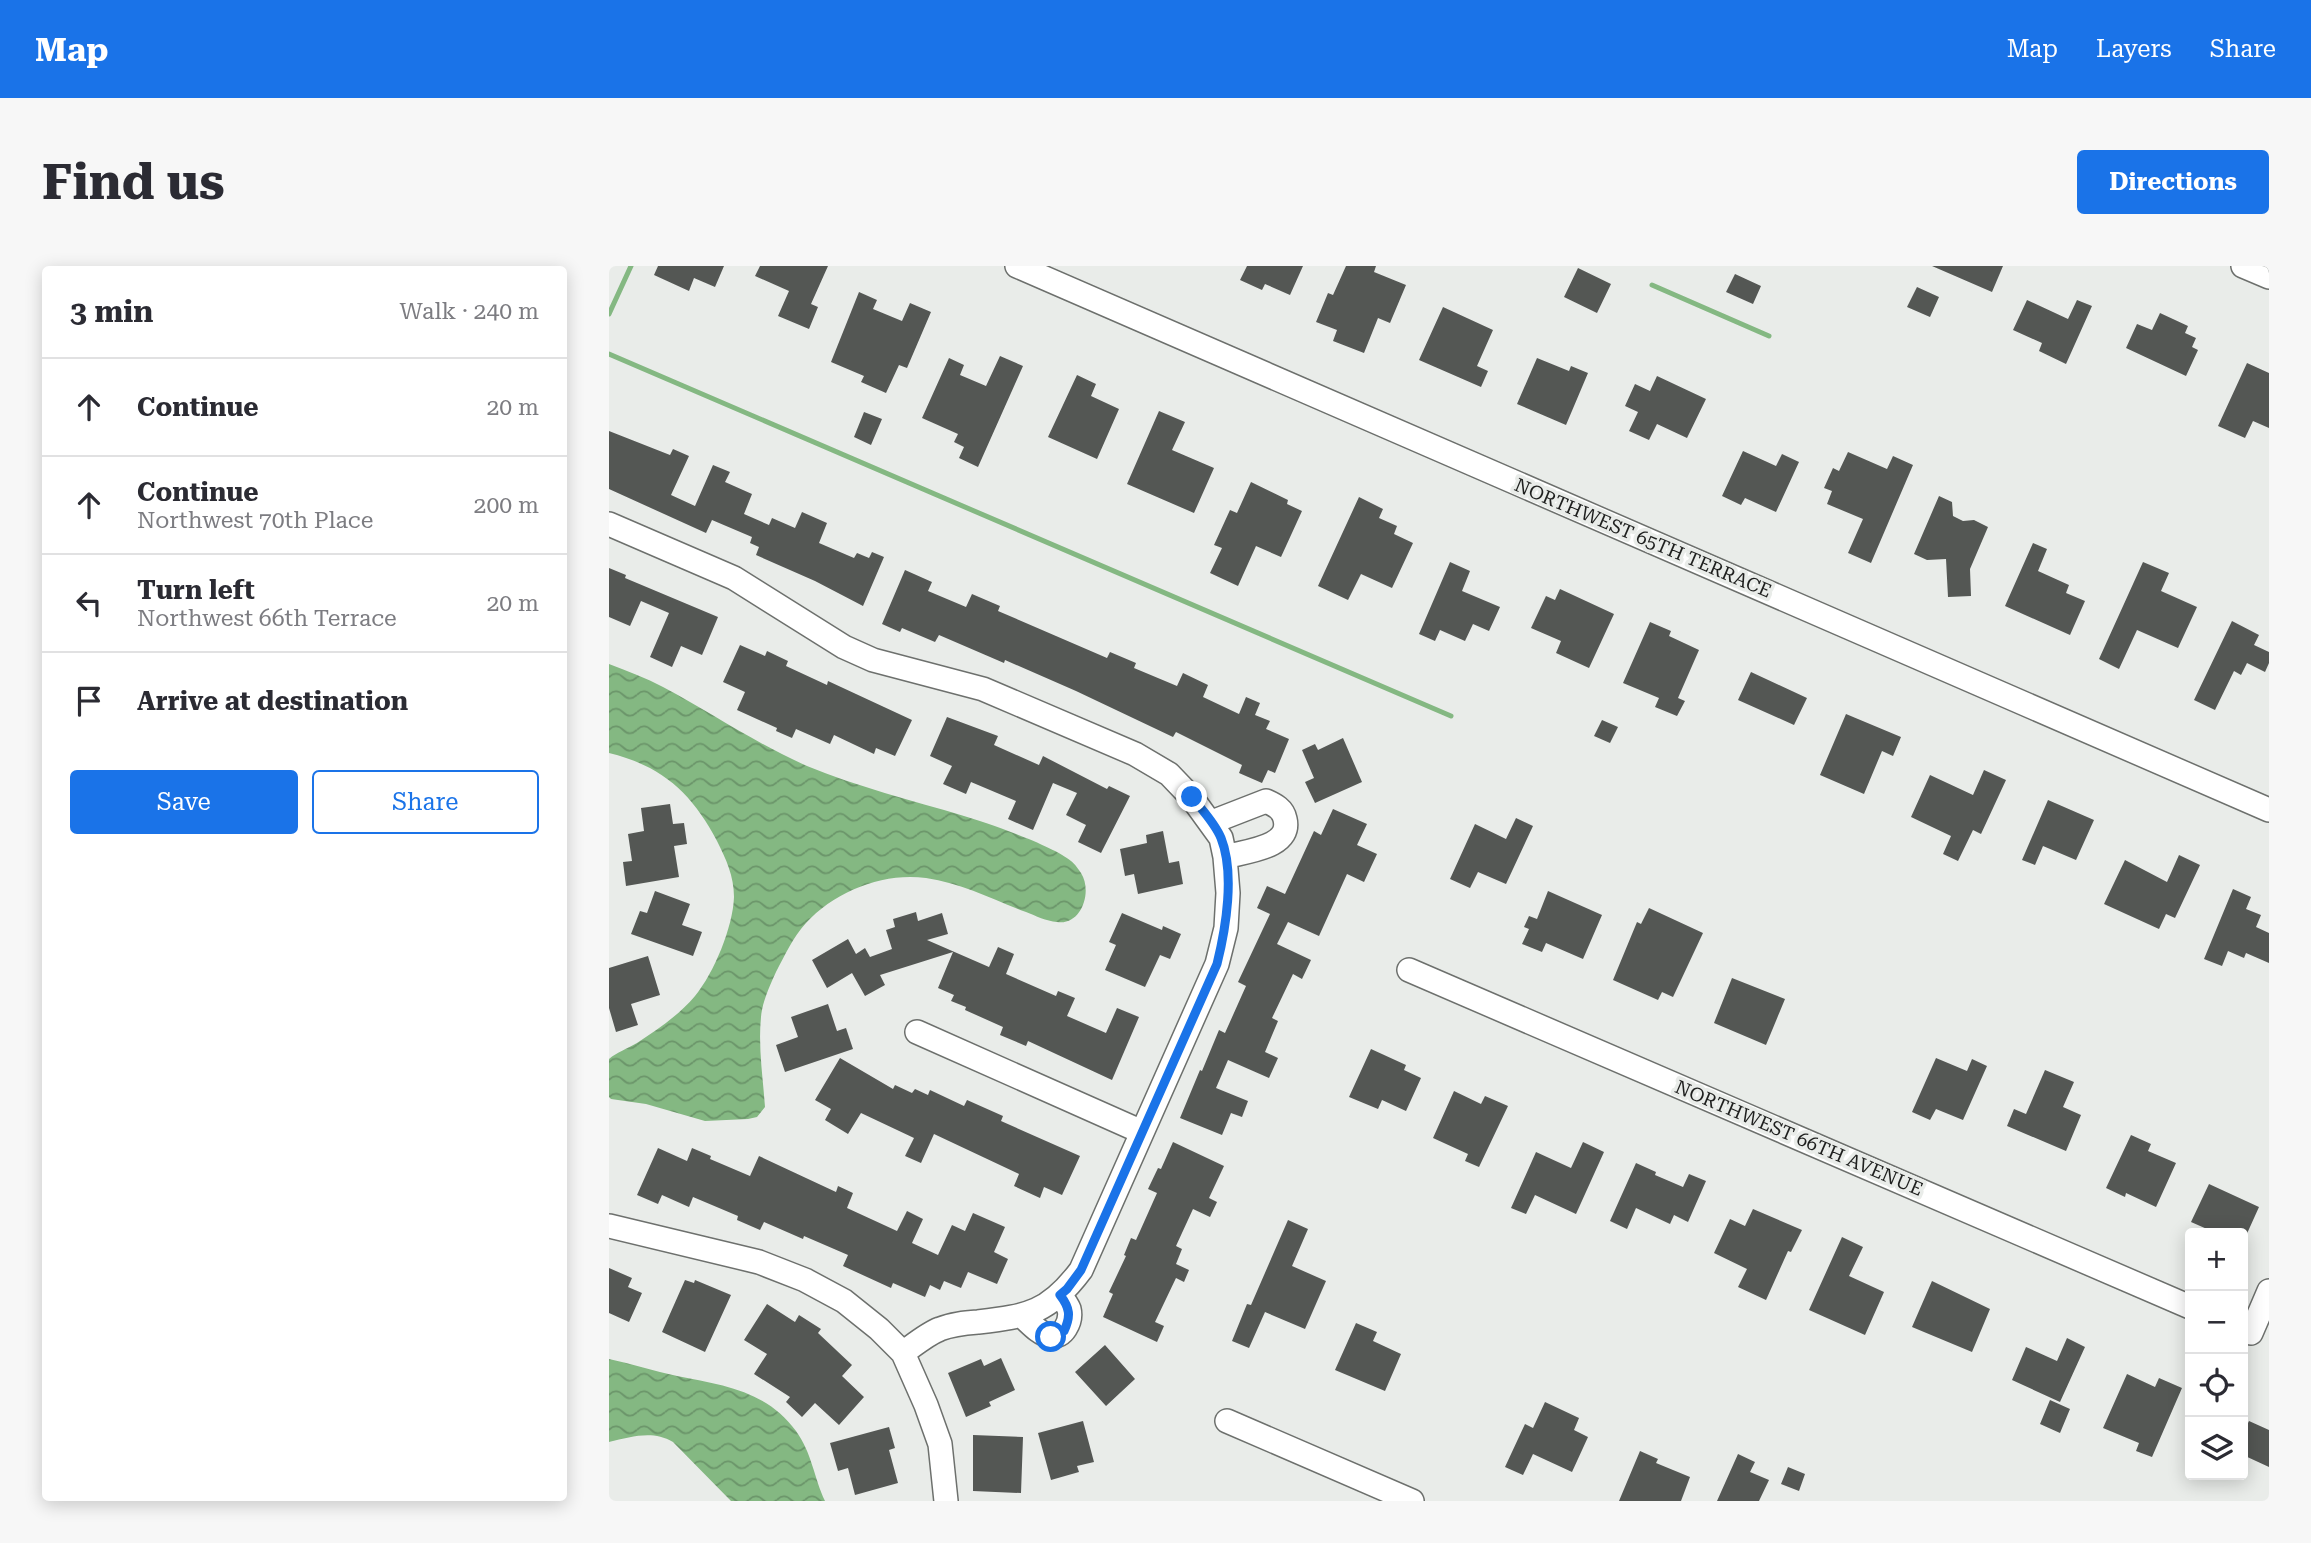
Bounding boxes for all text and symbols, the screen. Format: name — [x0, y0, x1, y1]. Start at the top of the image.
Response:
text: Map — [35, 30, 109, 69]
text: Map — [2007, 35, 2058, 63]
text: Layers — [2096, 35, 2172, 63]
text: Share — [2210, 35, 2276, 63]
button: Directions — [2077, 150, 2269, 214]
text: Find us — [42, 154, 225, 211]
text: 3 min — [70, 294, 153, 329]
text: Walk · 240 m — [400, 298, 539, 325]
icon: ahead — [70, 388, 108, 426]
text: Continue — [137, 392, 259, 422]
text: 20 m — [486, 394, 539, 421]
street label: NORTHWEST 65TH TERRACE — [1511, 473, 1775, 603]
text: Continue — [137, 477, 259, 507]
icon: ahead — [70, 486, 108, 524]
text: 200 m — [474, 492, 539, 519]
text: Northwest 70th Place — [137, 507, 373, 534]
text: Turn left — [137, 575, 255, 605]
icon: left — [70, 584, 108, 622]
text: 20 m — [486, 590, 539, 617]
text: Northwest 66th Terrace — [137, 605, 397, 632]
icon: arrive — [70, 682, 108, 720]
text: Arrive at destination — [137, 686, 408, 716]
button: Save — [70, 770, 298, 834]
button: Share — [312, 770, 539, 834]
route end — [1176, 781, 1207, 812]
street label: NORTHWEST 66TH AVENUE — [1672, 1075, 1926, 1201]
map controls — [2185, 1228, 2248, 1480]
button: + — [2185, 1228, 2248, 1291]
button: − — [2185, 1291, 2248, 1354]
route start — [1035, 1321, 1066, 1352]
button: locate — [2185, 1354, 2248, 1417]
button: layers — [2185, 1417, 2248, 1480]

